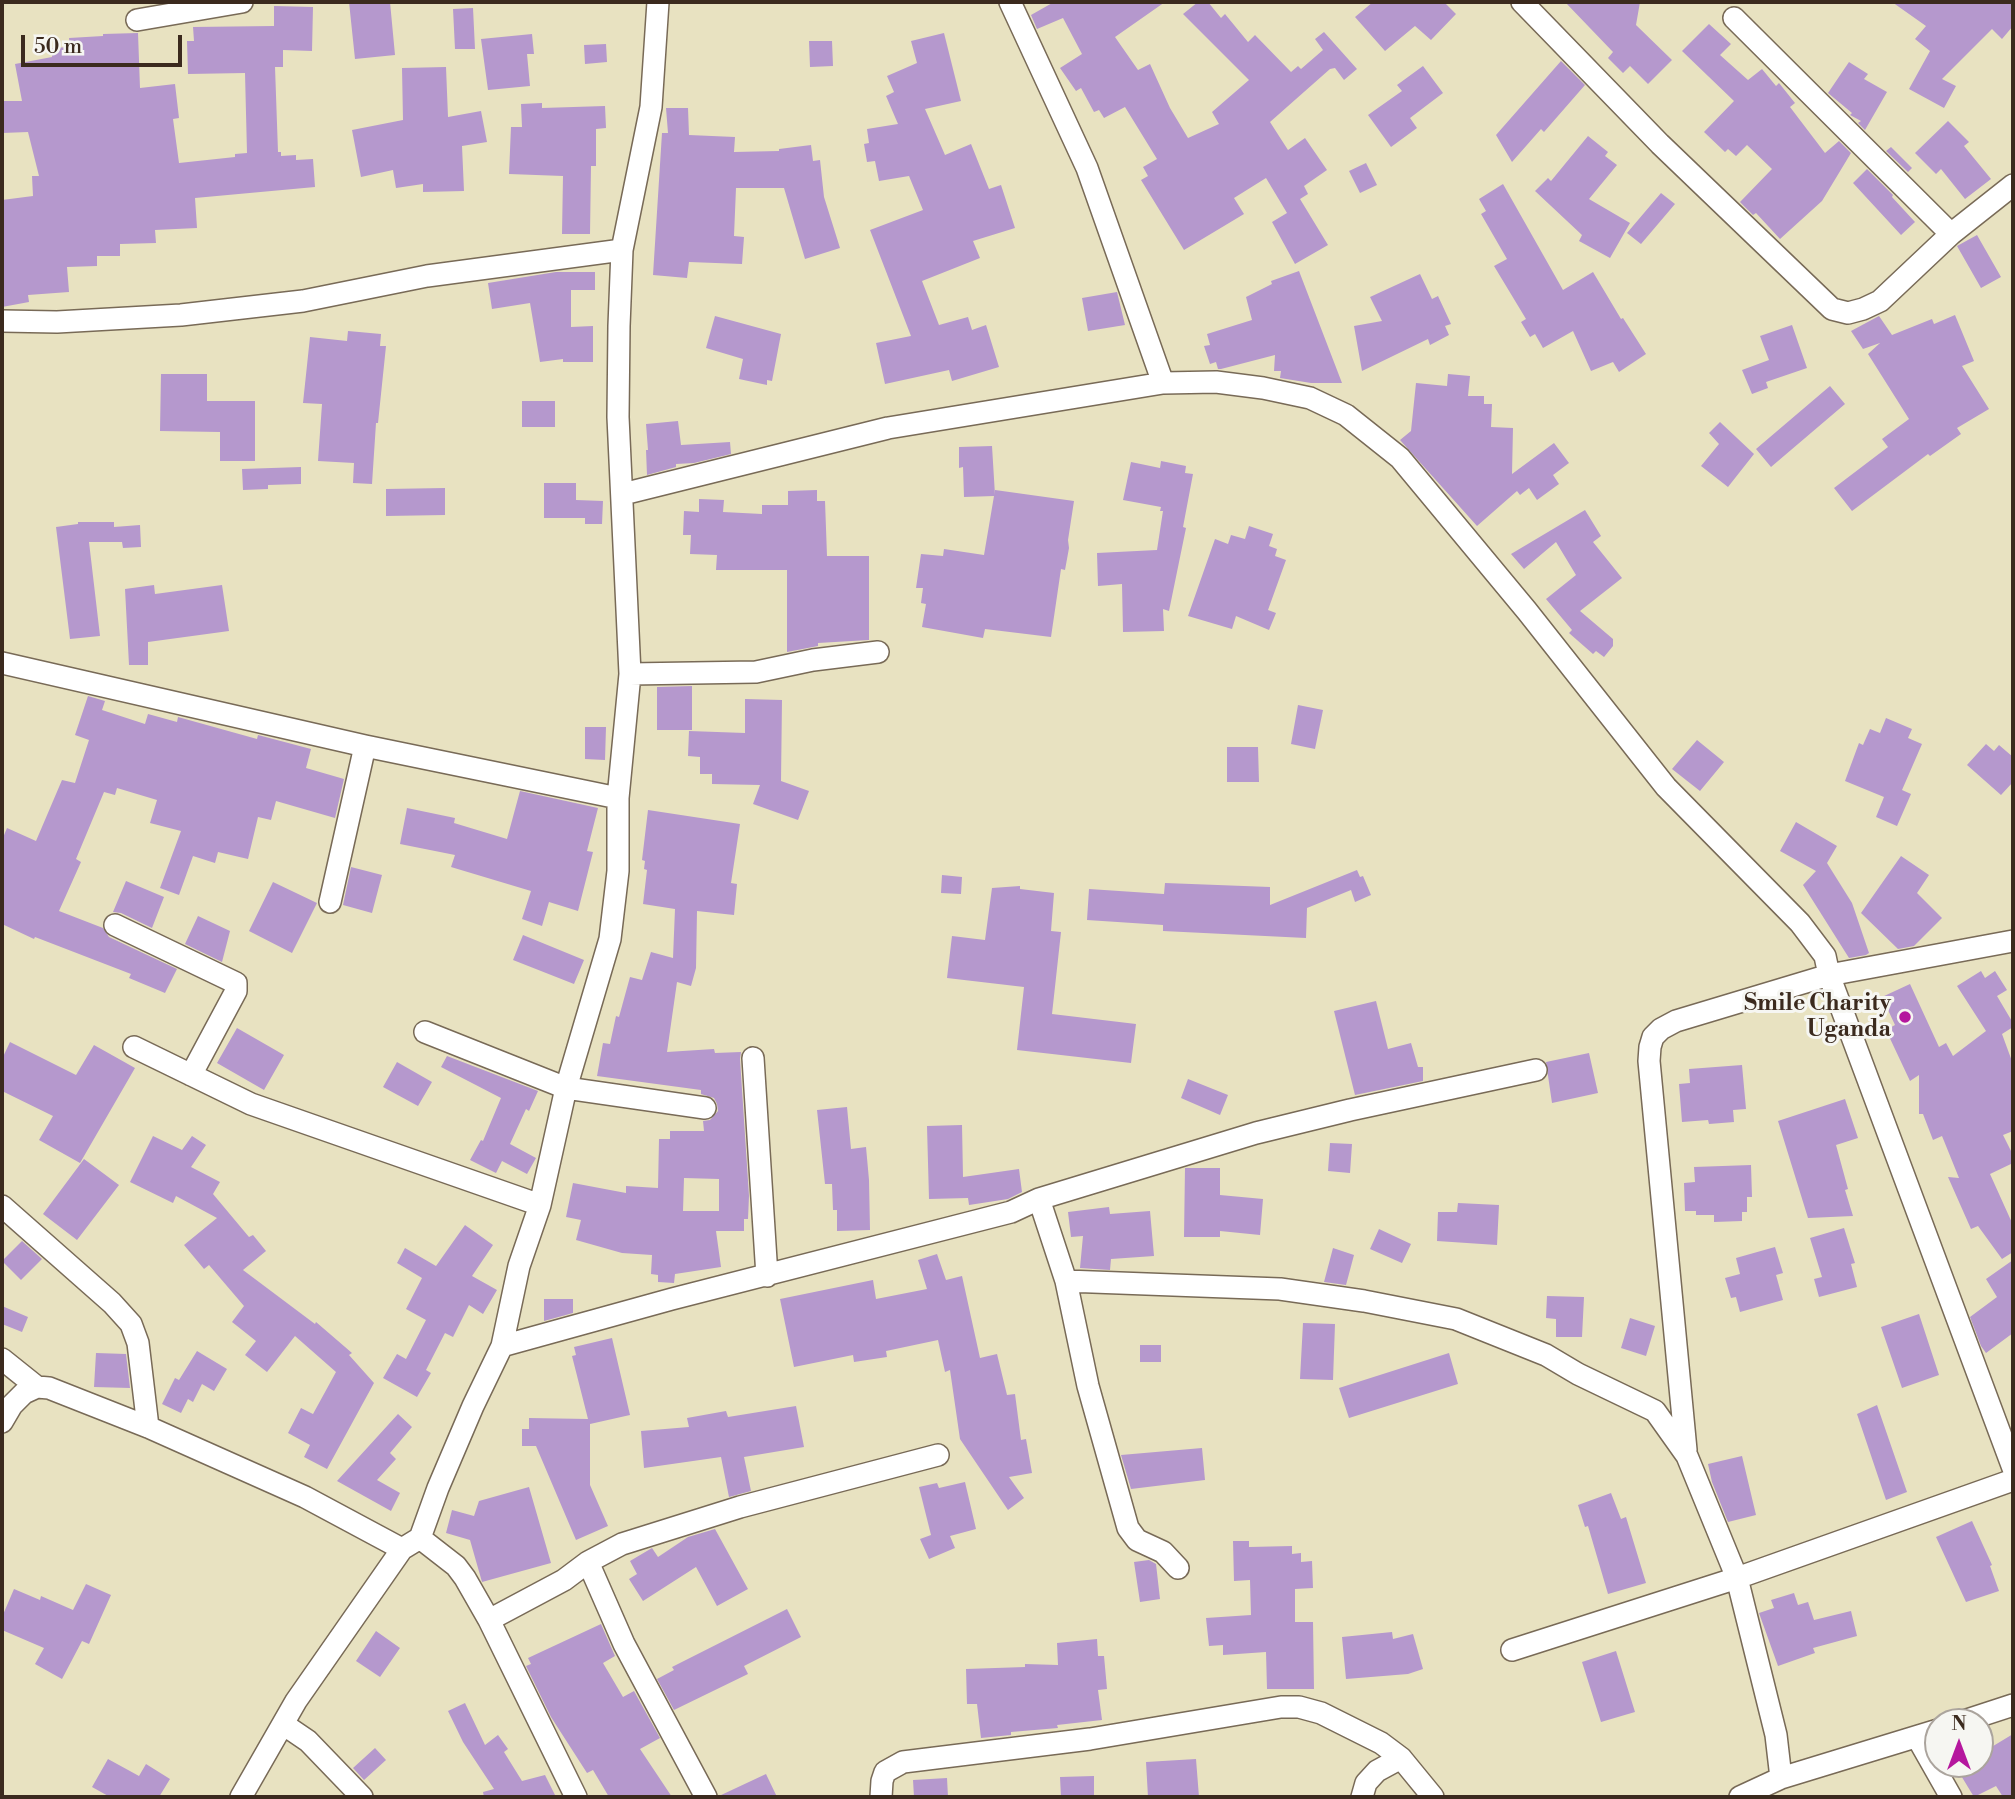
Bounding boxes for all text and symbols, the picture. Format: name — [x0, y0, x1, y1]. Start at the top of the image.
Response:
scale bar — [24, 21, 186, 65]
text: 50 m — [34, 34, 82, 60]
place label: Smile Charity Uganda — [1744, 990, 1891, 1044]
marker: Smile Charity Uganda — [1897, 1009, 1913, 1025]
north arrow — [1924, 1708, 1994, 1778]
text: N — [1951, 1712, 1967, 1736]

